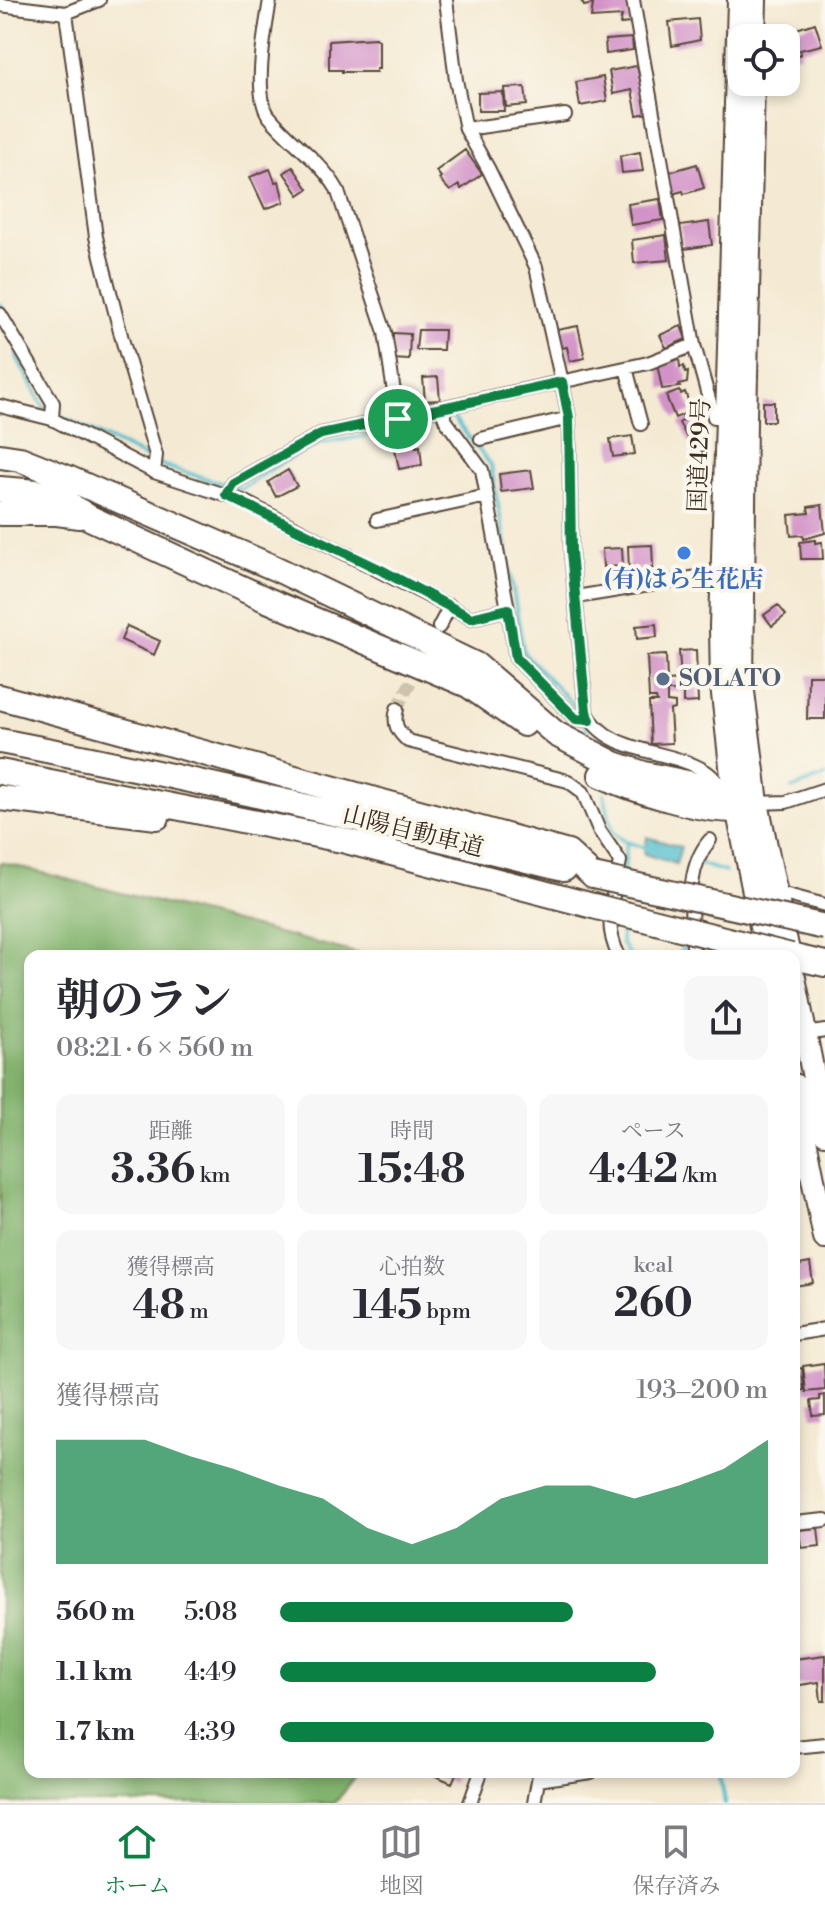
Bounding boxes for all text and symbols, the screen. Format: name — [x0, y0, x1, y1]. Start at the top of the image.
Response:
map controls — [728, 24, 800, 96]
button: locate — [728, 24, 800, 96]
pin — [364, 385, 432, 453]
icon: arrive — [376, 397, 420, 441]
street label: 国道429号 — [683, 397, 717, 513]
marker: (有)はら生花店 — [675, 544, 693, 562]
place label: (有)はら生花店 — [605, 565, 763, 595]
place label: SOLATO — [679, 664, 781, 694]
marker: SOLATO — [654, 670, 672, 688]
street label: 山陽自動車道 — [340, 800, 486, 864]
text: 朝のラン — [56, 974, 232, 1029]
button: share — [684, 976, 768, 1060]
text: 08:21 · 6 × 560 m — [56, 1032, 253, 1064]
text: 距離 — [149, 1118, 193, 1145]
text: 時間 — [390, 1118, 434, 1145]
text: ペース — [621, 1118, 686, 1145]
text: 3.36 — [111, 1145, 195, 1195]
text: 15:48 — [358, 1145, 466, 1195]
text: 4:42 — [589, 1145, 678, 1195]
text: km — [195, 1162, 230, 1189]
text: /km — [678, 1162, 718, 1189]
text: kcal — [633, 1252, 673, 1279]
text: 獲得標高 — [127, 1254, 215, 1281]
text: 心拍数 — [379, 1254, 445, 1281]
text: 260 — [614, 1279, 693, 1329]
text: 48 — [133, 1281, 185, 1331]
text: 145 — [353, 1281, 422, 1331]
text: m — [185, 1298, 209, 1325]
text: bpm — [422, 1298, 471, 1325]
text: 193–200 m — [636, 1374, 768, 1406]
text: 獲得標高 — [56, 1380, 160, 1412]
text: 560 m — [56, 1596, 135, 1628]
text: 5:08 — [184, 1596, 237, 1628]
text: 1.1 km — [56, 1656, 132, 1688]
text: 4:49 — [184, 1656, 237, 1688]
text: 1.7 km — [56, 1716, 135, 1748]
text: 4:39 — [184, 1716, 235, 1748]
tab: ホーム — [104, 1820, 171, 1900]
tab: 地図 — [379, 1820, 424, 1900]
tab: 保存済み — [632, 1820, 721, 1900]

